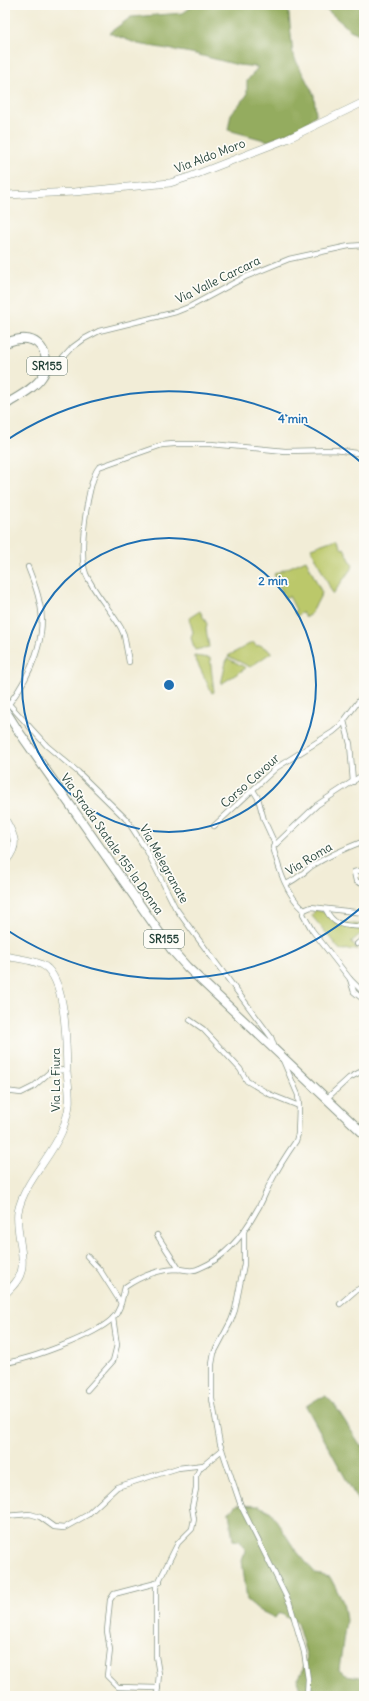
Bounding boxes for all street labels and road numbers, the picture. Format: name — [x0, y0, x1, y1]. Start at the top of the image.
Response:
street label: Via Aldo Moro — [172, 135, 248, 176]
street label: Via Valle Carcara — [173, 253, 263, 307]
road number: SR155 — [27, 357, 67, 375]
street label: Corso Cavour — [217, 750, 282, 811]
street label: Via Strada Statale 155 la Donna — [58, 770, 167, 917]
street label: Via Melegranate — [137, 822, 192, 906]
street label: Via Roma — [283, 839, 335, 878]
road number: SR155 — [144, 930, 184, 948]
street label: Via La Fiura — [48, 1048, 63, 1112]

